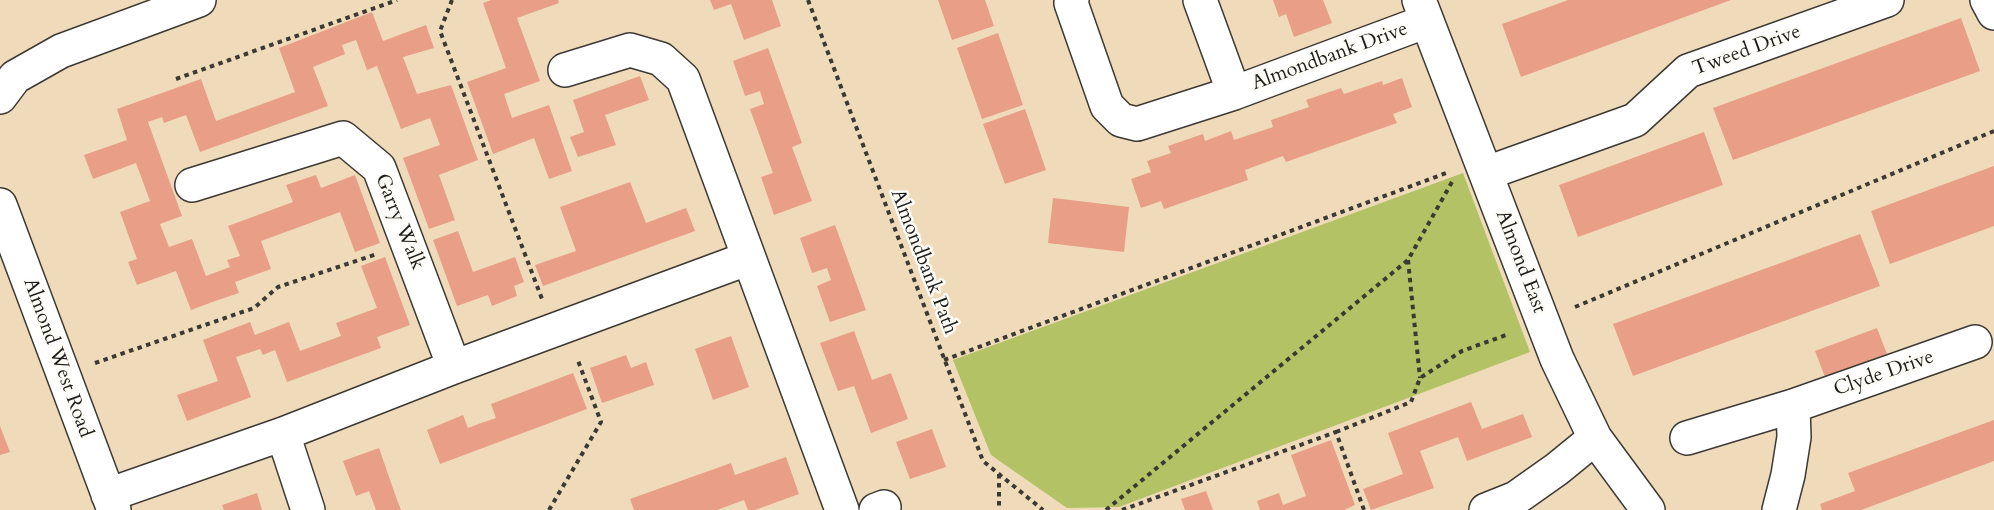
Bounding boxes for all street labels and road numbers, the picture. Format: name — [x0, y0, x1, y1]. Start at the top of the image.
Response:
street label: Almondbank Drive — [1249, 18, 1411, 96]
street label: Tweed Drive — [1690, 20, 1804, 82]
street label: Garry Walk — [369, 170, 429, 274]
street label: Almondbank Path — [884, 186, 962, 338]
street label: Almond East — [1489, 207, 1551, 317]
street label: Almond West Road — [17, 275, 97, 441]
street label: Clyde Drive — [1831, 346, 1937, 402]

